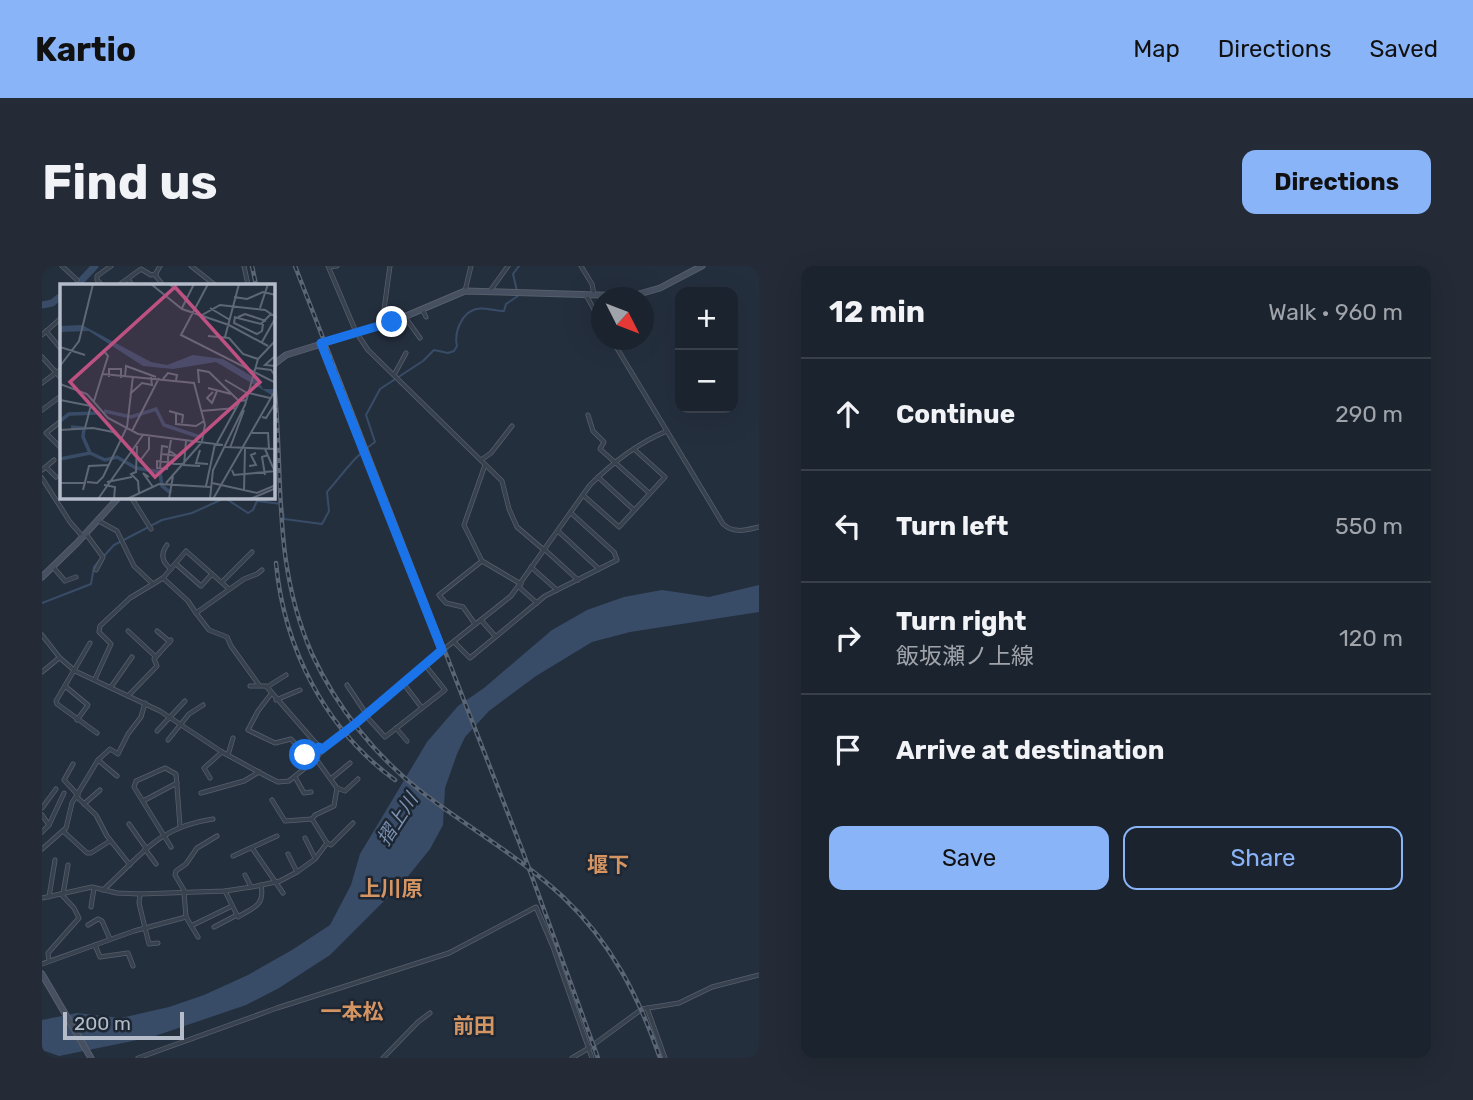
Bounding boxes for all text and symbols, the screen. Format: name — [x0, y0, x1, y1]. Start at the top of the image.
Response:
text: Kartio — [35, 30, 136, 69]
text: Map — [1133, 35, 1180, 63]
text: Directions — [1218, 35, 1331, 63]
text: Saved — [1369, 35, 1438, 63]
button: Directions — [1242, 150, 1431, 214]
text: Find us — [42, 153, 218, 211]
inset map — [60, 284, 275, 499]
north arrow — [591, 287, 654, 350]
map controls — [675, 287, 738, 413]
button: + — [675, 287, 738, 350]
text: 12 min — [829, 294, 925, 330]
text: Walk · 960 m — [1268, 298, 1403, 326]
route end — [376, 306, 407, 337]
button: − — [675, 350, 738, 413]
icon: ahead — [829, 395, 867, 433]
text: Continue — [896, 399, 1015, 430]
text: 290 m — [1335, 400, 1403, 428]
icon: left — [829, 507, 867, 545]
text: Turn left — [896, 511, 1008, 542]
text: 550 m — [1335, 512, 1403, 540]
text: Turn right — [896, 606, 1026, 637]
icon: right — [829, 619, 867, 657]
text: 120 m — [1339, 624, 1403, 652]
text: 飯坂瀬ノ上線 — [896, 642, 1034, 670]
icon: arrive — [829, 731, 867, 769]
text: Arrive at destination — [896, 735, 1164, 766]
route start — [289, 739, 320, 770]
water label: 摺上川 — [372, 787, 424, 849]
button: Save — [829, 826, 1109, 890]
button: Share — [1123, 826, 1403, 890]
district label: 堰下 — [587, 852, 629, 877]
district label: 上川原 — [360, 876, 423, 901]
district label: 一本松 — [321, 999, 384, 1024]
scale bar — [63, 1009, 184, 1041]
text: 200 m — [74, 1012, 131, 1035]
district label: 前田 — [453, 1013, 495, 1038]

